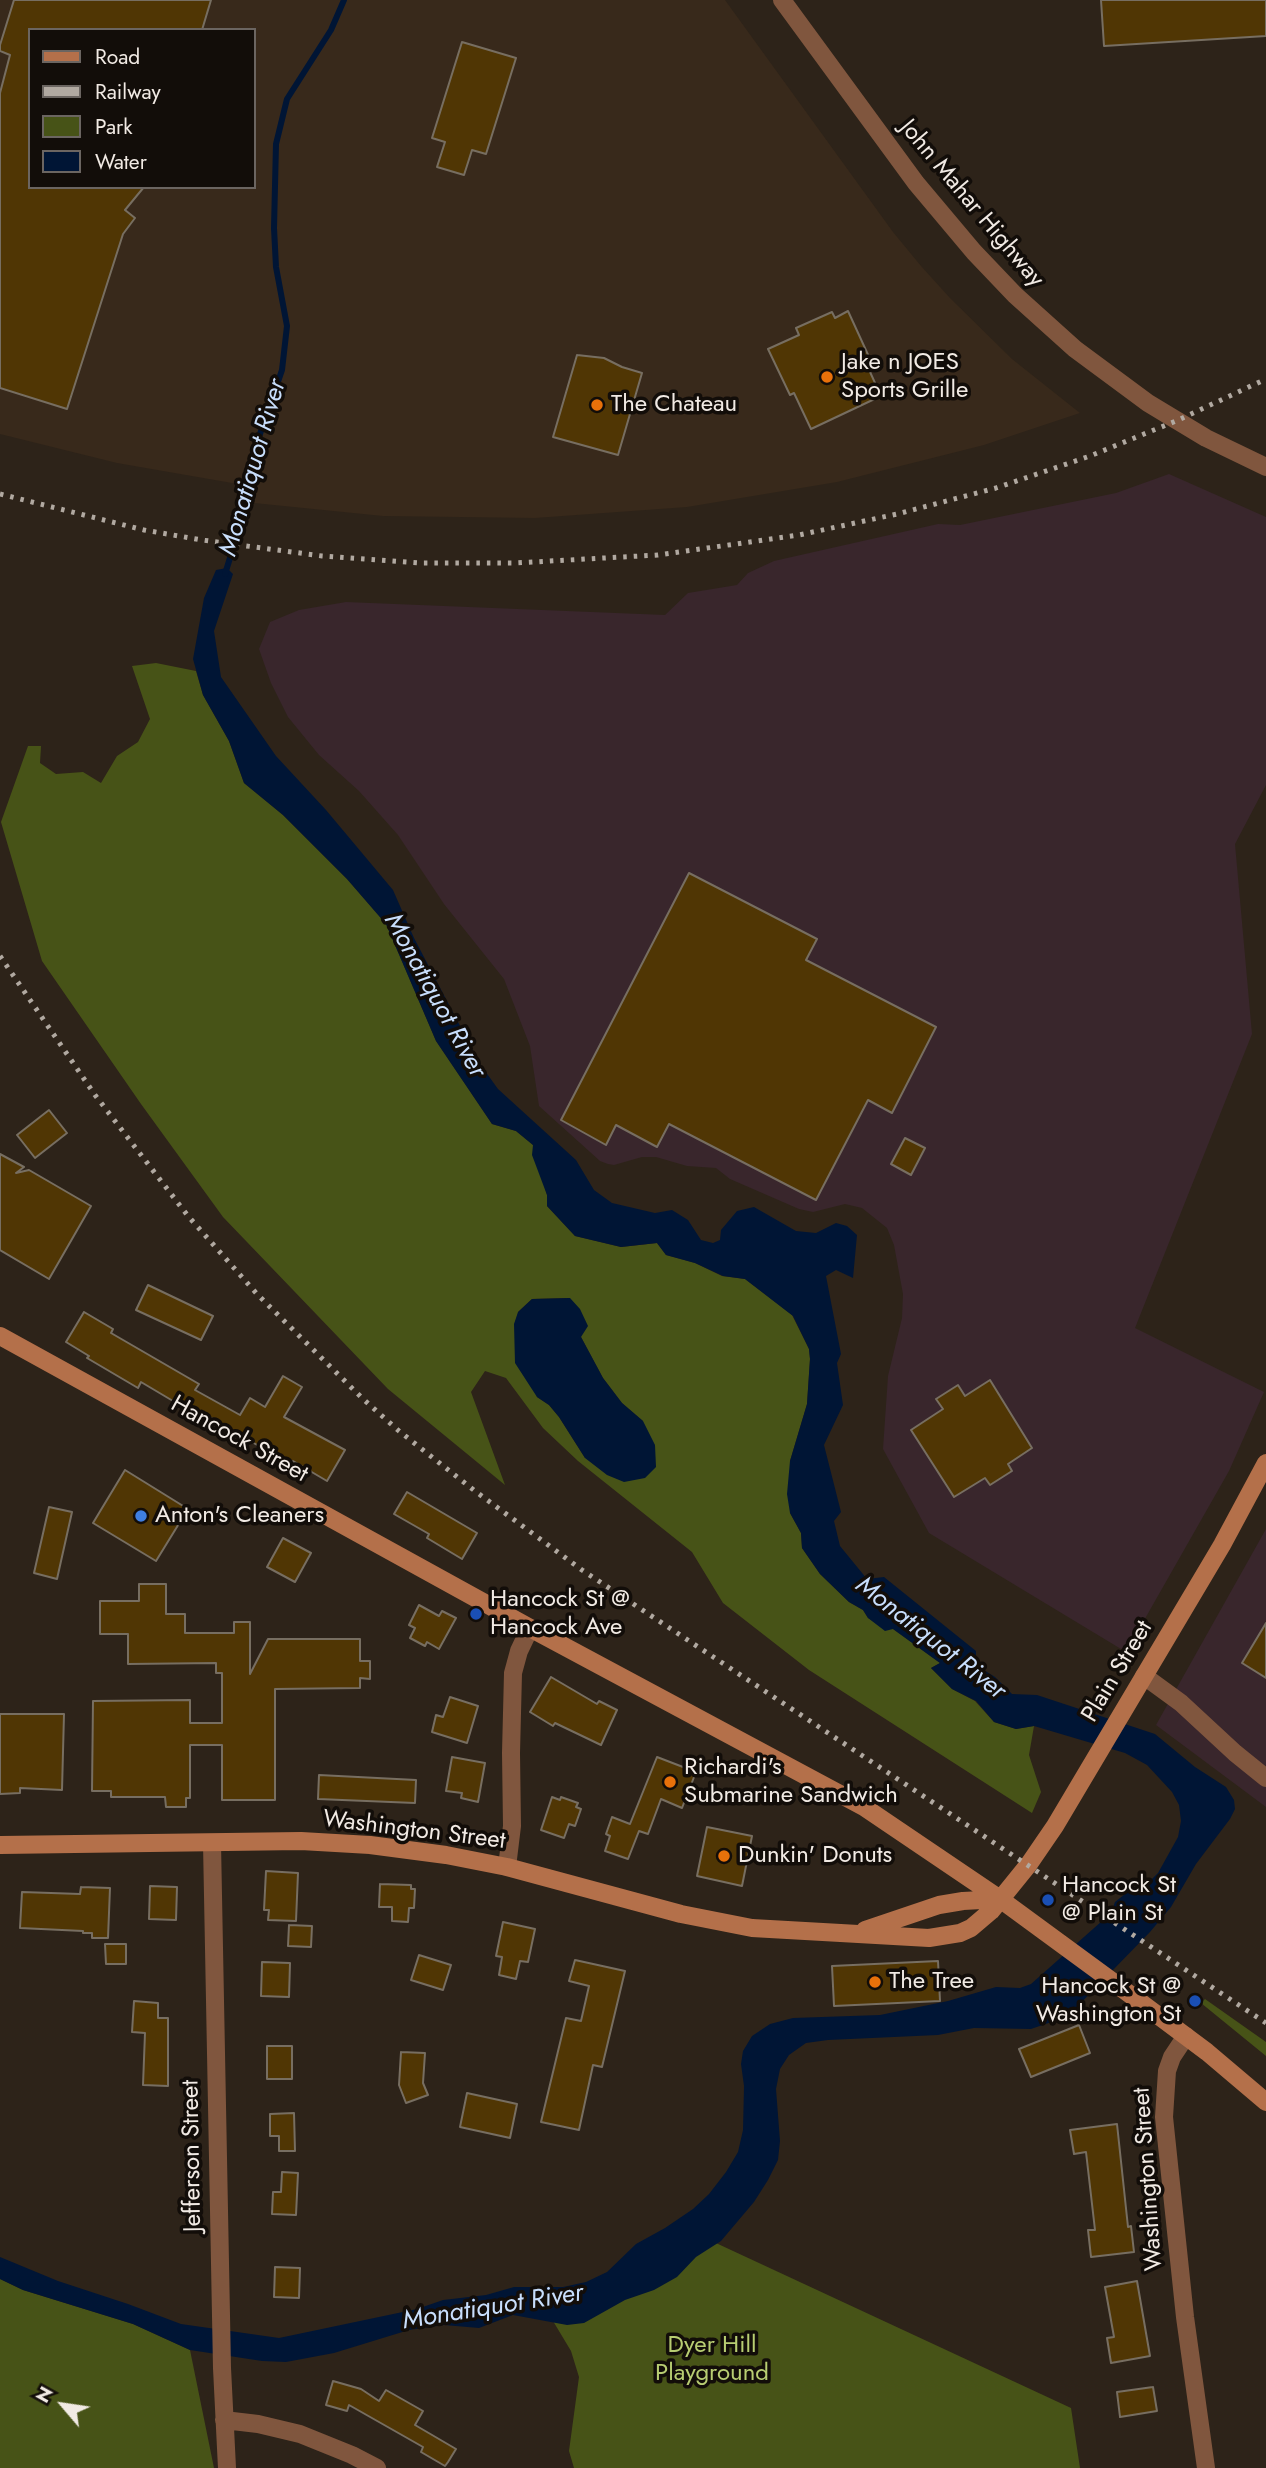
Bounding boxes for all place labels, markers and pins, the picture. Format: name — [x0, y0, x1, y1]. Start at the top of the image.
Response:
place label: Jake n JOES Sports Grille — [841, 349, 968, 405]
marker: Jake n JOES Sports Grille — [819, 369, 835, 385]
place label: The Chateau — [611, 391, 737, 419]
marker: The Chateau — [589, 397, 605, 413]
place label: Anton's Cleaners — [155, 1502, 324, 1530]
marker: Anton's Cleaners — [133, 1508, 149, 1524]
place label: Hancock St @ Hancock Ave — [490, 1586, 630, 1642]
marker: Hancock St @ Hancock Ave — [468, 1606, 484, 1622]
place label: Richardi's Submarine Sandwich — [684, 1754, 898, 1810]
marker: Richardi's Submarine Sandwich — [662, 1774, 678, 1790]
place label: Dunkin' Donuts — [738, 1842, 892, 1870]
marker: Dunkin' Donuts — [716, 1848, 732, 1864]
place label: Hancock St @ Plain St — [1062, 1872, 1176, 1928]
marker: Hancock St @ Plain St — [1040, 1892, 1056, 1908]
place label: The Tree — [889, 1968, 974, 1996]
place label: Hancock St @ Washington St — [1036, 1973, 1181, 2029]
marker: The Tree — [867, 1974, 883, 1990]
marker: Hancock St @ Washington St — [1187, 1993, 1203, 2009]

